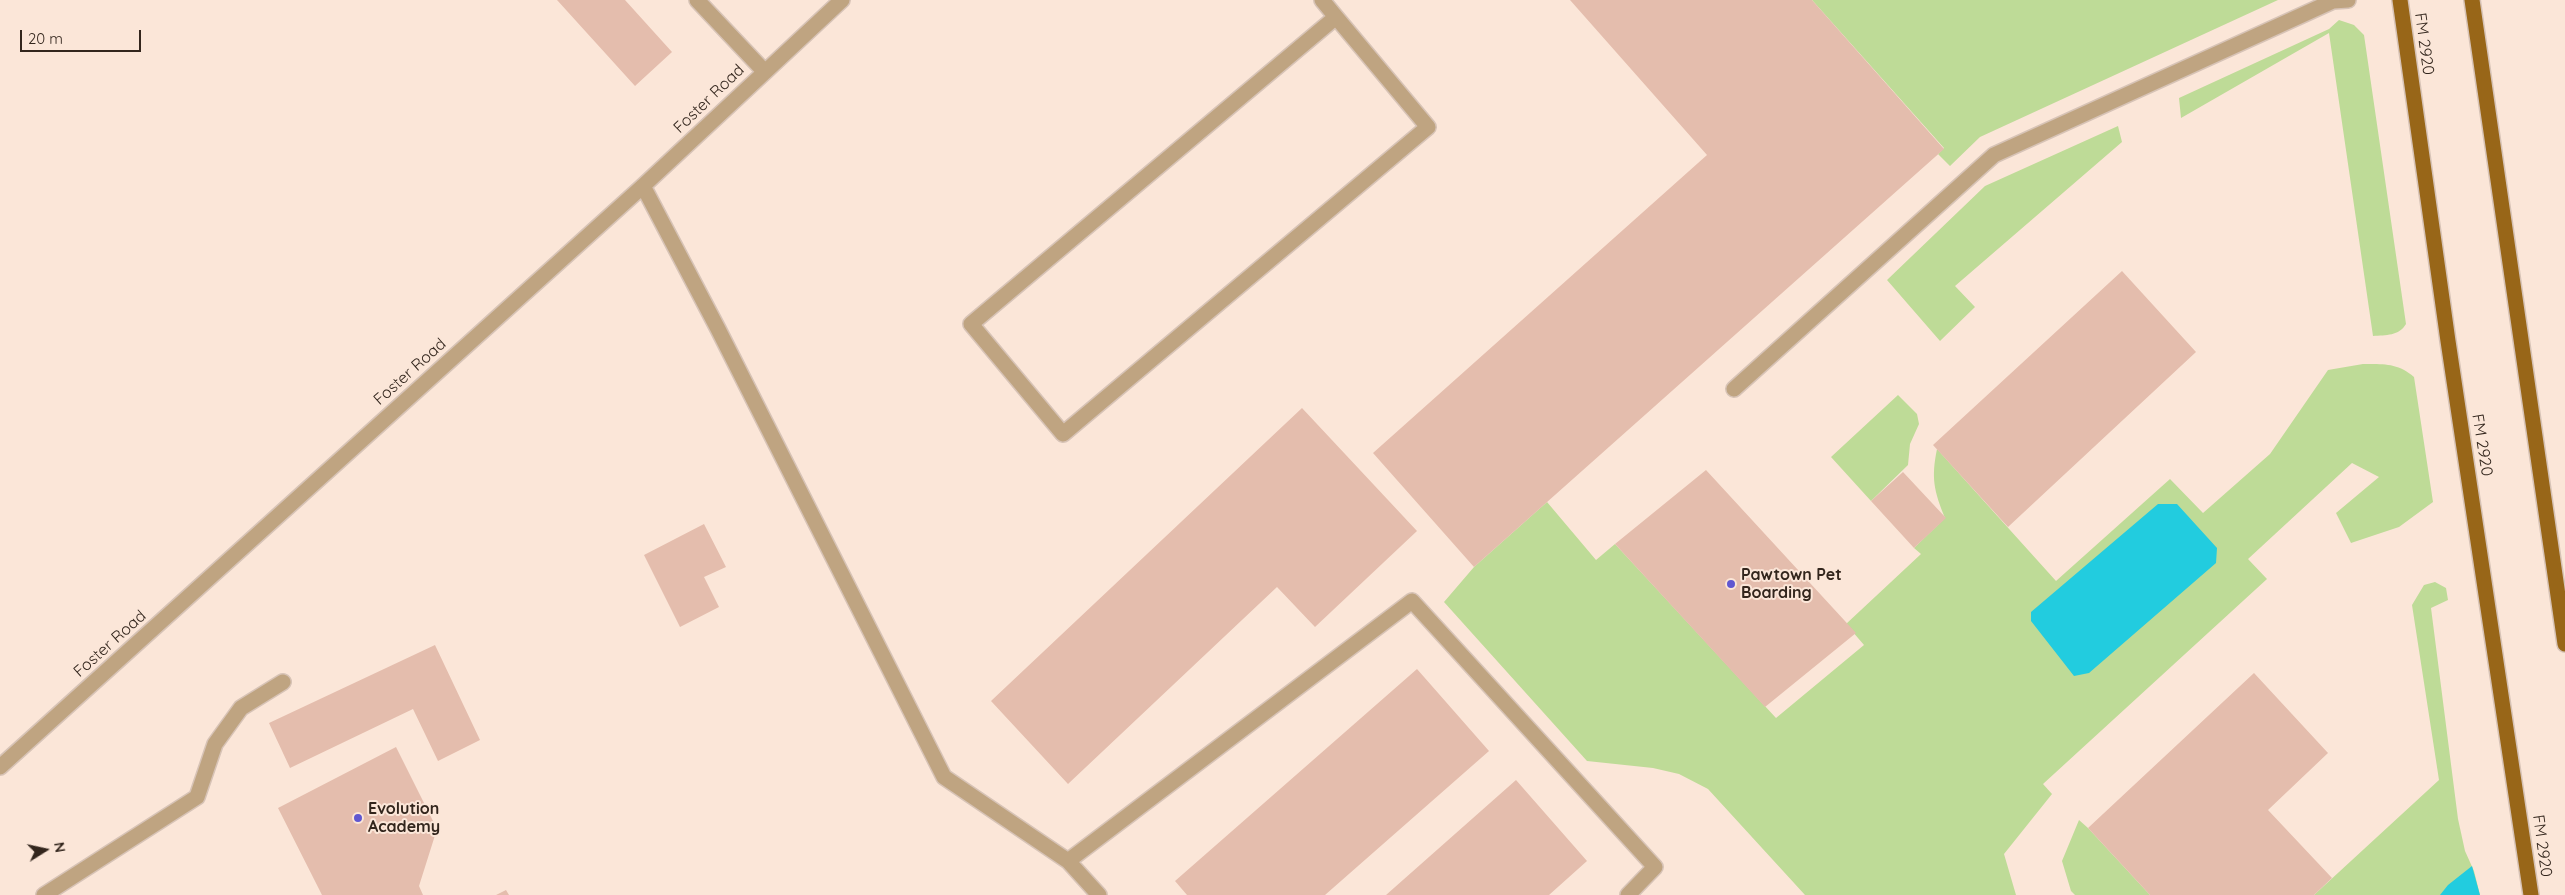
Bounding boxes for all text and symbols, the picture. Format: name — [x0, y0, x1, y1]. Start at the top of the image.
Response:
street label: FM 2920 — [2410, 12, 2438, 76]
scale bar — [22, 20, 144, 52]
text: 20 m — [28, 29, 63, 48]
street label: Foster Road — [670, 61, 748, 137]
street label: Foster Road — [370, 335, 450, 409]
street label: FM 2920 — [2468, 412, 2496, 478]
place label: Pawtown Pet Boarding — [1741, 565, 1842, 603]
marker: Pawtown Pet Boarding — [1725, 578, 1737, 590]
street label: Foster Road — [70, 607, 150, 681]
place label: Evolution Academy — [368, 799, 440, 837]
marker: Evolution Academy — [352, 812, 364, 824]
street label: FM 2920 — [2528, 814, 2556, 878]
north arrow — [20, 825, 70, 875]
text: N — [50, 841, 70, 854]

